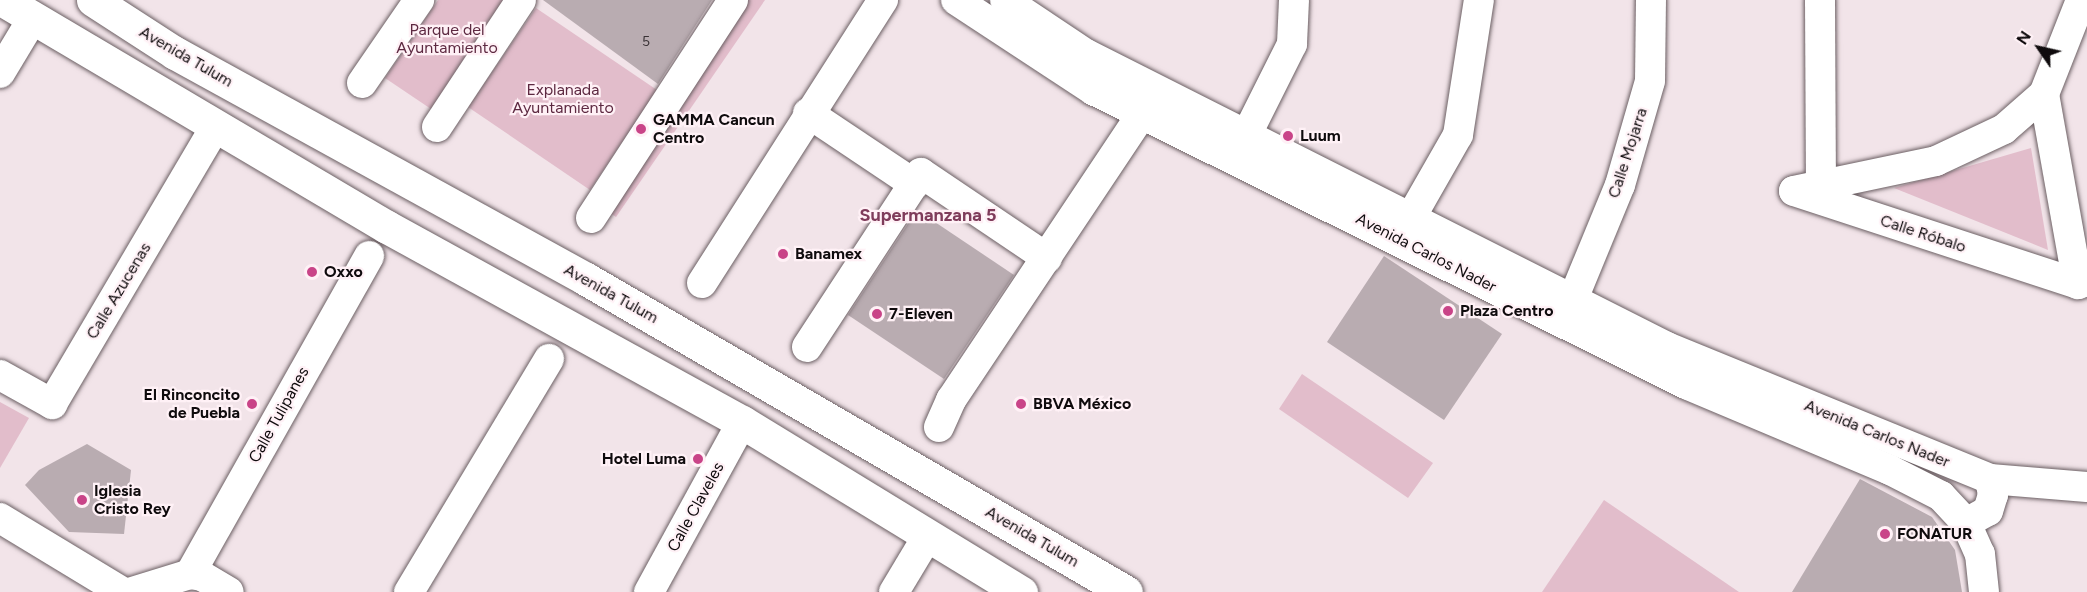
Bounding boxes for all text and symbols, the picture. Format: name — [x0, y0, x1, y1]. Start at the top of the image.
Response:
north arrow — [2009, 18, 2069, 78]
park label: Parque del Ayuntamiento — [396, 20, 498, 58]
street label: Avenida Tulum — [136, 23, 236, 91]
text: N — [2012, 27, 2035, 48]
house number: 5 — [642, 34, 650, 50]
park label: Explanada Ayuntamiento — [512, 80, 614, 118]
street label: Calle Mojarra — [1604, 105, 1652, 201]
place label: GAMMA Cancun Centro — [653, 110, 775, 148]
marker: GAMMA Cancun Centro — [634, 122, 648, 136]
place label: Luum — [1300, 126, 1341, 146]
marker: Luum — [1281, 129, 1295, 143]
district label: Supermanzana 5 — [859, 204, 997, 226]
street label: Avenida Carlos Nader — [1353, 209, 1499, 297]
street label: Calle Róbalo — [1878, 211, 1968, 257]
street label: Calle Azucenas — [83, 239, 155, 343]
place label: Banamex — [795, 244, 862, 264]
marker: Banamex — [776, 247, 790, 261]
street label: Avenida Tulum — [561, 260, 661, 328]
place label: Oxxo — [324, 262, 363, 282]
marker: Oxxo — [305, 265, 319, 279]
place label: Plaza Centro — [1460, 301, 1553, 321]
place label: 7-Eleven — [889, 304, 953, 324]
marker: Plaza Centro — [1441, 304, 1455, 318]
marker: 7-Eleven — [870, 307, 884, 321]
street label: Calle Tulipanes — [245, 364, 313, 466]
place label: El Rinconcito de Puebla — [144, 385, 240, 423]
place label: BBVA México — [1033, 394, 1131, 414]
street label: Avenida Carlos Nader — [1802, 396, 1952, 472]
marker: El Rinconcito de Puebla — [245, 397, 259, 411]
marker: BBVA México — [1014, 397, 1028, 411]
place label: Hotel Luma — [602, 449, 686, 469]
marker: Hotel Luma — [691, 452, 705, 466]
street label: Calle Claveles — [664, 459, 728, 555]
place label: Iglesia Cristo Rey — [94, 481, 171, 519]
marker: Iglesia Cristo Rey — [75, 493, 89, 507]
street label: Avenida Tulum — [982, 503, 1082, 571]
place label: FONATUR — [1897, 524, 1972, 544]
marker: FONATUR — [1878, 527, 1892, 541]

